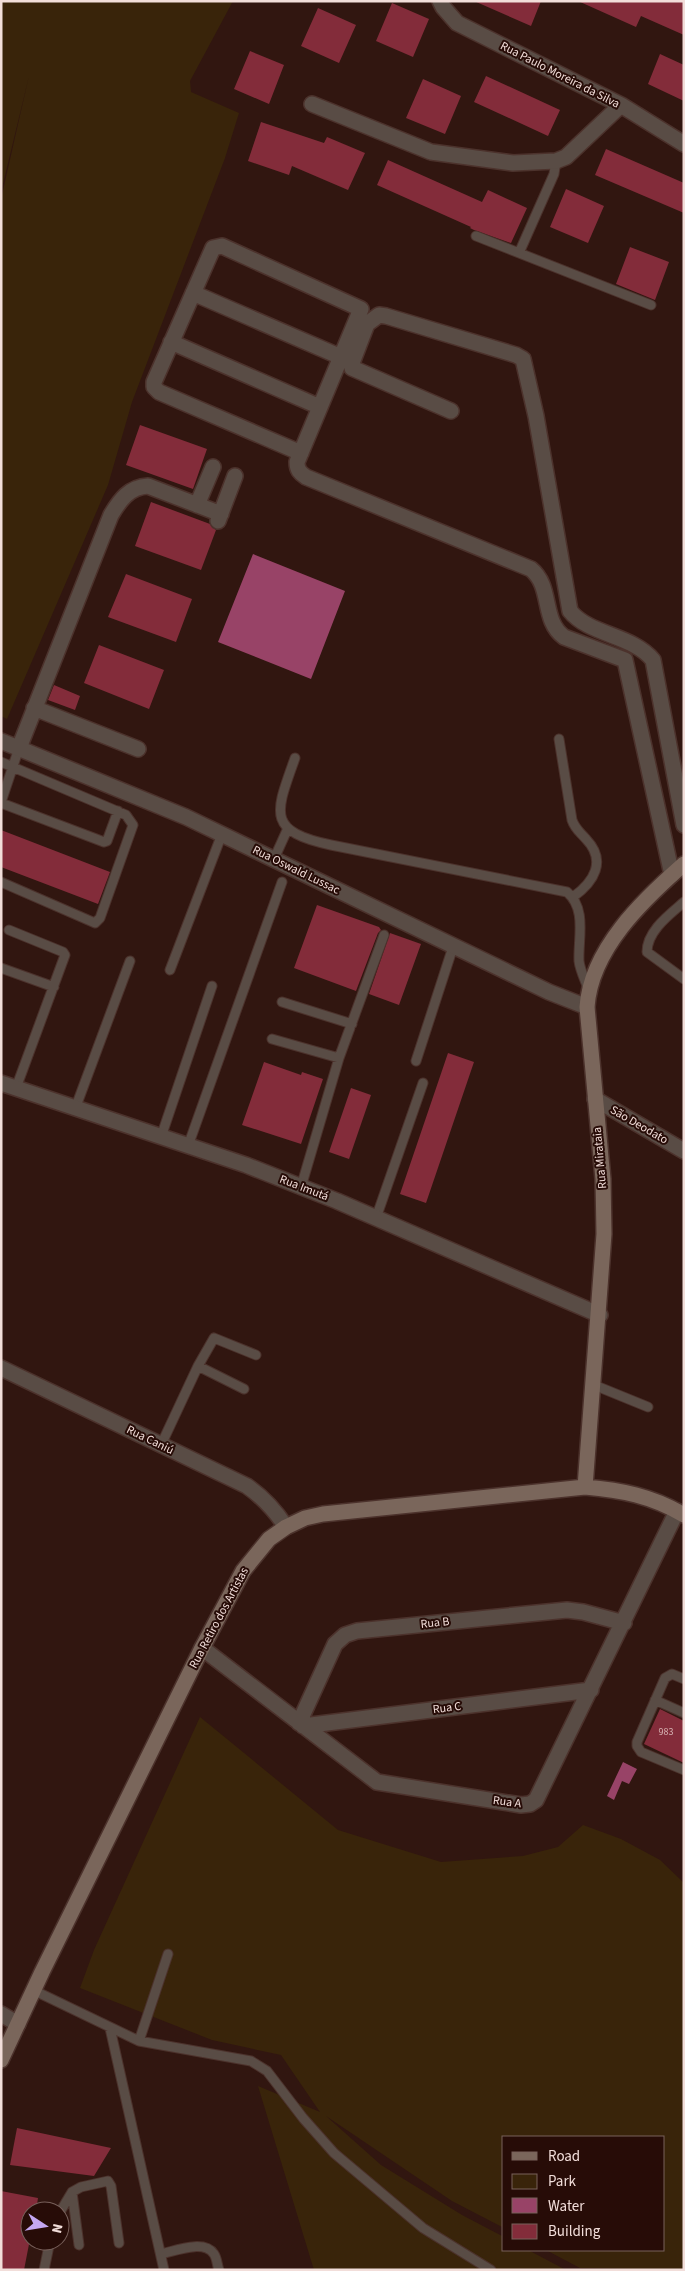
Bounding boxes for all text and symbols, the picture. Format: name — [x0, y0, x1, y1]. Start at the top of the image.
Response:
street label: Rua Paulo Moreira da Silva — [497, 37, 623, 113]
street label: Rua Oswald Lussac — [249, 841, 343, 899]
street label: São Deodato — [607, 1102, 671, 1148]
street label: Rua Mirataia — [589, 1126, 611, 1190]
street label: Rua Imutá — [277, 1171, 331, 1205]
street label: Rua Caniú — [123, 1421, 177, 1459]
street label: Rua Retiro dos Artistas — [185, 1564, 253, 1672]
street label: Rua B — [420, 1613, 450, 1633]
street label: Rua C — [432, 1698, 462, 1718]
house number: 983 — [659, 1725, 673, 1739]
street label: Rua A — [492, 1792, 523, 1812]
legend — [502, 2136, 665, 2251]
text: Road — [548, 2146, 580, 2167]
text: Park — [548, 2171, 577, 2192]
text: Water — [548, 2196, 585, 2217]
north arrow — [20, 2201, 70, 2251]
text: Building — [548, 2221, 601, 2242]
text: N — [46, 2222, 67, 2235]

